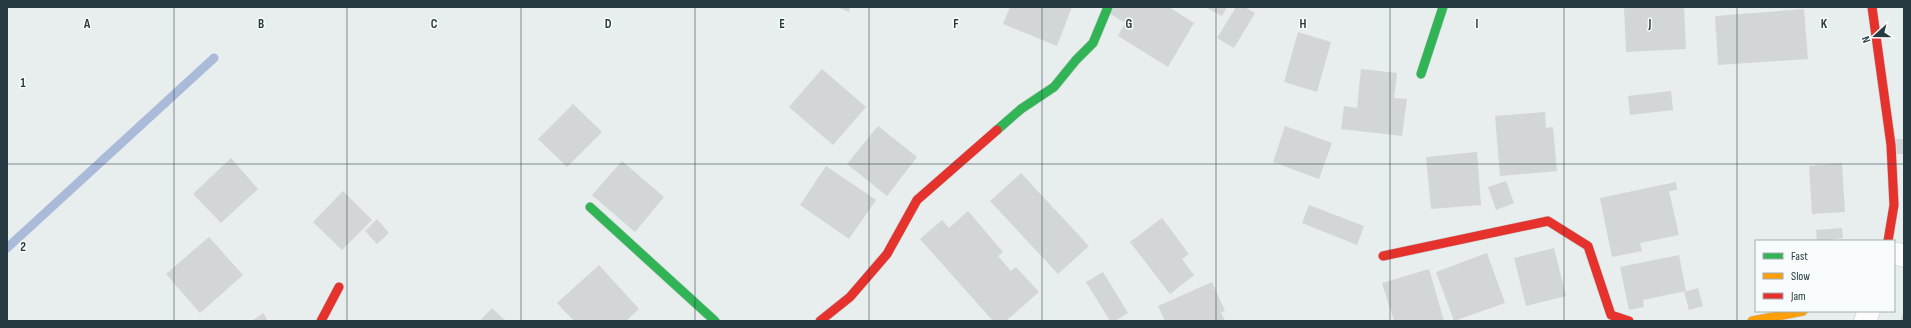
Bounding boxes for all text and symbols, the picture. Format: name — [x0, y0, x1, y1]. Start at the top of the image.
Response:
text: A — [83, 16, 91, 32]
text: B — [258, 16, 264, 32]
text: C — [431, 16, 438, 32]
text: D — [605, 16, 612, 32]
text: E — [779, 16, 785, 32]
text: F — [953, 16, 959, 32]
text: G — [1126, 16, 1133, 32]
text: H — [1300, 16, 1307, 32]
text: I — [1476, 16, 1479, 32]
text: J — [1648, 16, 1652, 32]
text: K — [1821, 16, 1828, 32]
north arrow — [1855, 16, 1895, 56]
text: N — [1859, 34, 1873, 44]
text: 1 — [20, 75, 26, 91]
text: 2 — [20, 239, 26, 255]
legend — [1755, 240, 1895, 312]
text: Fast — [1791, 249, 1808, 264]
text: Slow — [1791, 269, 1810, 284]
text: Jam — [1790, 289, 1806, 304]

